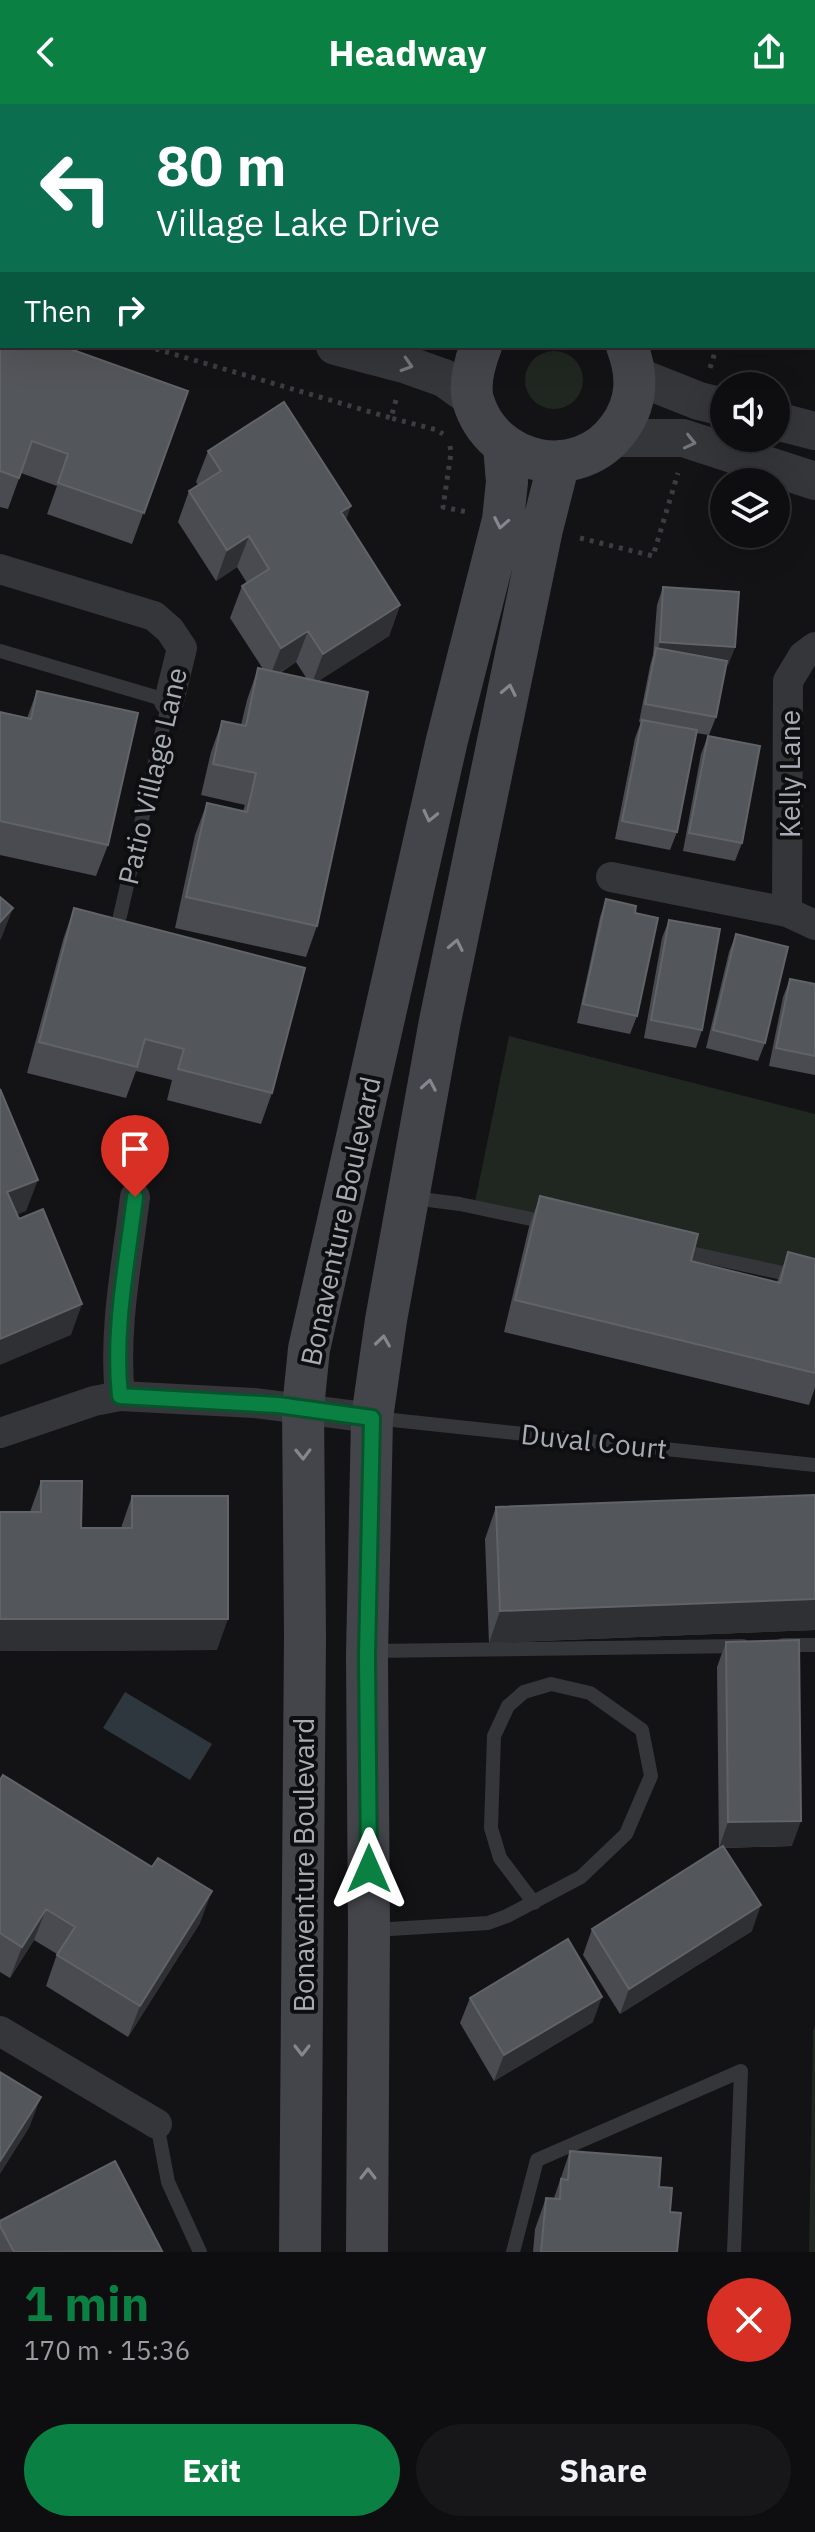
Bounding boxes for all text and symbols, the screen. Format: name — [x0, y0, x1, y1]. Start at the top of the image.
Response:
text: Headway — [329, 29, 486, 76]
icon: back — [24, 30, 68, 74]
icon: share — [747, 30, 791, 74]
text: 80 m — [156, 129, 286, 201]
icon: left — [24, 136, 128, 240]
text: Village Lake Drive — [156, 199, 440, 246]
icon: right — [108, 288, 152, 332]
text: Then — [24, 291, 92, 330]
one-way arrow — [399, 356, 413, 372]
map controls — [710, 372, 790, 548]
button: sound — [710, 372, 790, 452]
one-way arrow — [682, 432, 696, 449]
button: layers — [710, 468, 790, 548]
one-way arrow — [494, 516, 511, 530]
street label: Patio Village Lane — [109, 664, 195, 888]
one-way arrow — [499, 684, 516, 697]
street label: Kelly Lane — [771, 710, 808, 838]
one-way arrow — [422, 808, 439, 822]
one-way arrow — [447, 939, 464, 952]
street label: Bonaventure Boulevard — [291, 1073, 389, 1369]
one-way arrow — [419, 1078, 436, 1092]
pin — [101, 1115, 169, 1197]
icon: arrive — [113, 1127, 157, 1171]
one-way arrow — [374, 1334, 391, 1348]
street label: Duval Court — [519, 1415, 669, 1467]
one-way arrow — [294, 1448, 312, 1461]
street label: Bonaventure Boulevard — [285, 1718, 322, 2012]
position arrow — [327, 1827, 411, 1911]
one-way arrow — [293, 2044, 311, 2057]
one-way arrow — [359, 2167, 376, 2180]
text: 1 min — [24, 2272, 149, 2334]
button: close — [707, 2278, 791, 2362]
text: 170 m · 15:36 — [24, 2333, 190, 2367]
button: Exit — [24, 2424, 400, 2516]
button: Share — [416, 2424, 791, 2516]

